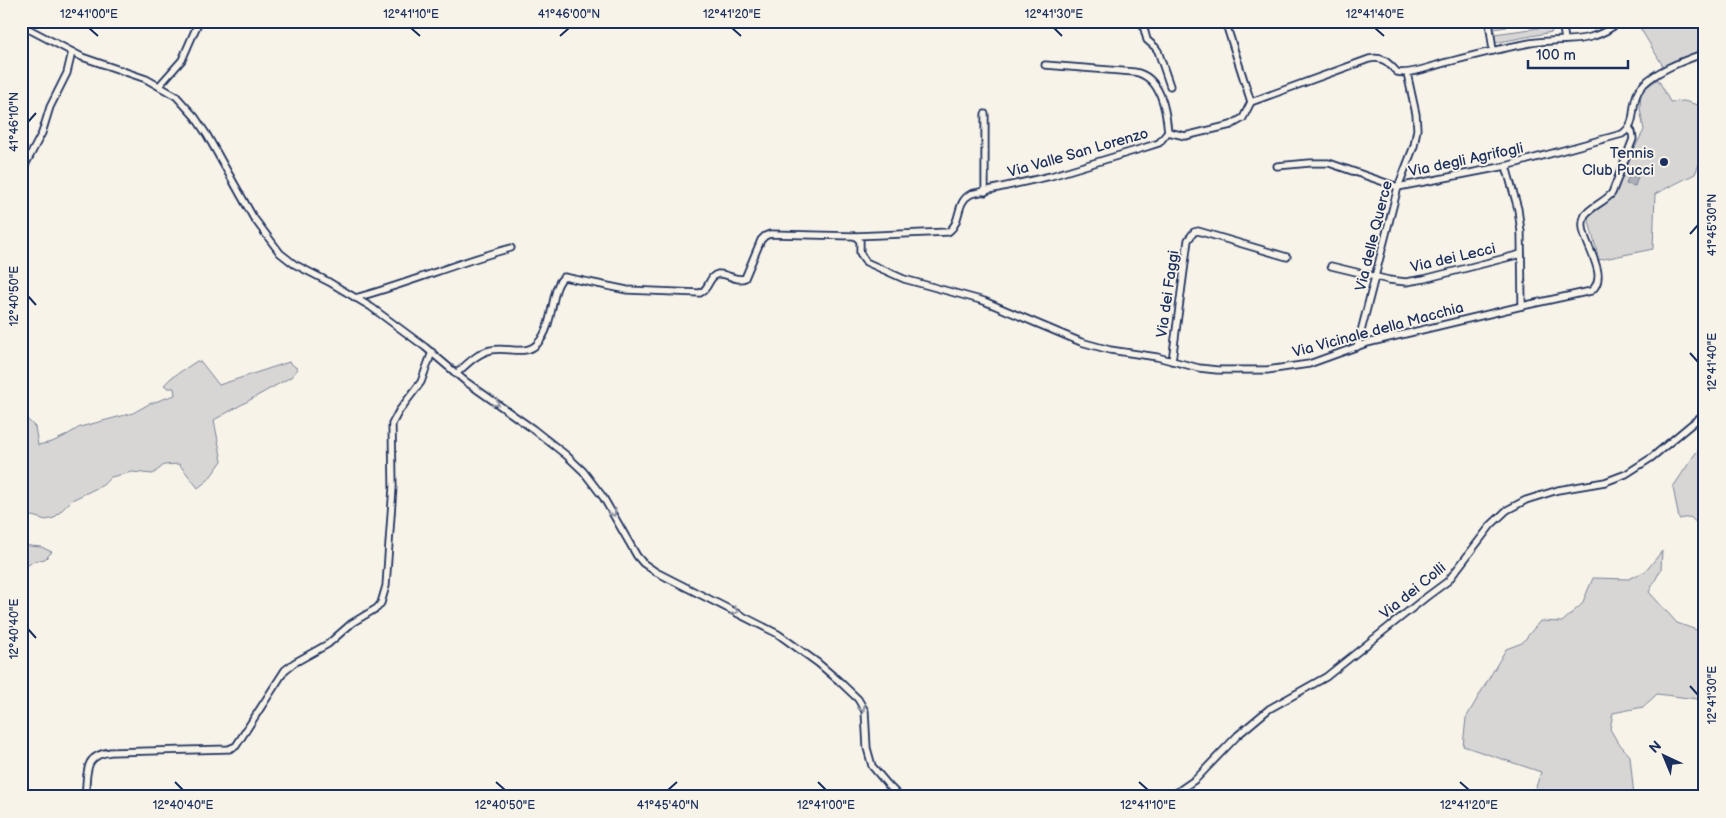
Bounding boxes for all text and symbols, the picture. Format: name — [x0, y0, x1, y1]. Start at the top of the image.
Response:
text: 12°41'00"E — [60, 7, 118, 22]
text: 12°41'10"E — [383, 7, 439, 22]
text: 41°46'00"N — [538, 7, 600, 22]
text: 12°41'20"E — [703, 7, 761, 22]
text: 12°41'30"E — [1025, 7, 1083, 22]
text: 12°41'40"E — [1346, 7, 1404, 22]
scale bar — [1528, 38, 1628, 70]
text: 100 m — [1536, 46, 1576, 65]
text: 41°46'10"N — [7, 92, 22, 152]
street label: Via Valle San Lorenzo — [1005, 124, 1151, 182]
street label: Via degli Agrifogli — [1407, 139, 1525, 181]
place label: Tennis Club Pucci — [1582, 144, 1655, 180]
marker: Tennis Club Pucci — [1658, 156, 1670, 168]
street label: Via delle Querce — [1351, 179, 1397, 293]
text: 41°45'30"N — [1705, 194, 1720, 256]
street label: Via dei Lecci — [1409, 239, 1497, 277]
street label: Via dei Faggi — [1152, 249, 1184, 339]
text: 12°40'50"E — [7, 266, 22, 326]
street label: Via Vicinale della Macchia — [1290, 298, 1466, 362]
text: 12°41'40"E — [1705, 333, 1720, 391]
one-way arrow — [490, 397, 500, 406]
one-way arrow — [607, 507, 617, 516]
street label: Via dei Colli — [1376, 559, 1450, 623]
text: 12°40'40"E — [7, 599, 22, 659]
one-way arrow — [730, 605, 739, 615]
text: 12°41'30"E — [1705, 666, 1720, 724]
one-way arrow — [856, 703, 866, 712]
north arrow — [1638, 730, 1688, 780]
text: N — [1646, 737, 1665, 757]
text: 12°40'40"E — [153, 798, 213, 813]
text: 12°40'50"E — [475, 798, 535, 813]
text: 41°45'40"N — [637, 798, 699, 813]
text: 12°41'00"E — [797, 798, 855, 813]
text: 12°41'10"E — [1120, 798, 1176, 813]
text: 12°41'20"E — [1440, 798, 1498, 813]

